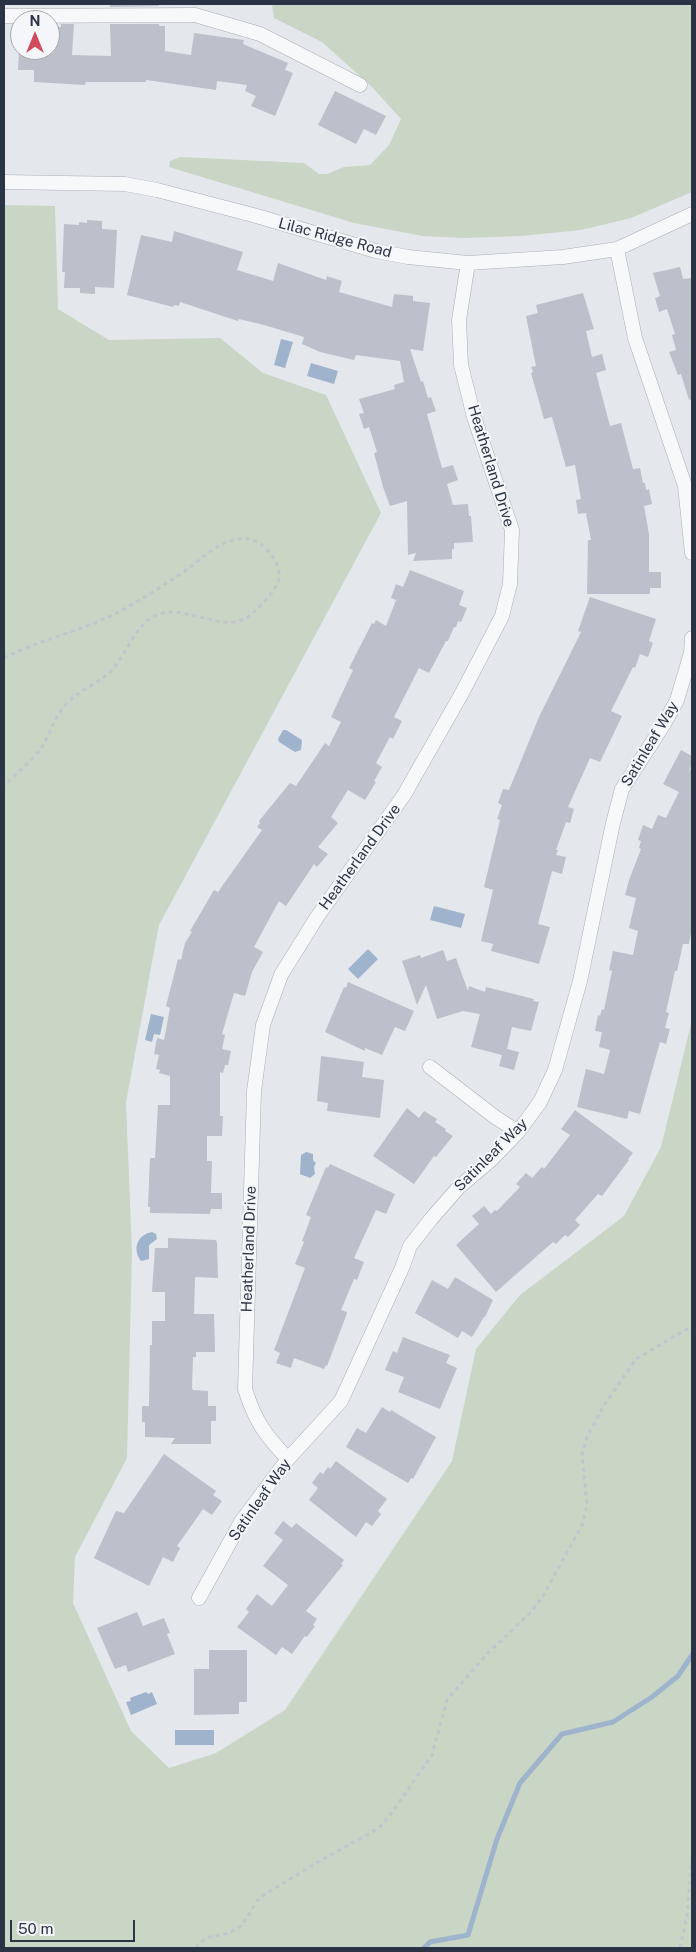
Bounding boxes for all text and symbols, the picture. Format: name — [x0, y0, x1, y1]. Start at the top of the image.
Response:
north arrow — [10, 10, 60, 60]
text: N — [30, 13, 40, 29]
street label: Lilac Ridge Road — [276, 214, 394, 262]
street label: Heatherland Drive — [464, 403, 518, 529]
street label: Satinleaf Way — [618, 698, 682, 790]
street label: Heatherland Drive — [316, 801, 404, 913]
street label: Satinleaf Way — [451, 1115, 531, 1195]
street label: Heatherland Drive — [238, 1185, 260, 1313]
street label: Satinleaf Way — [225, 1455, 295, 1545]
scale bar — [12, 1910, 138, 1942]
text: 50 m — [18, 1920, 53, 1937]

